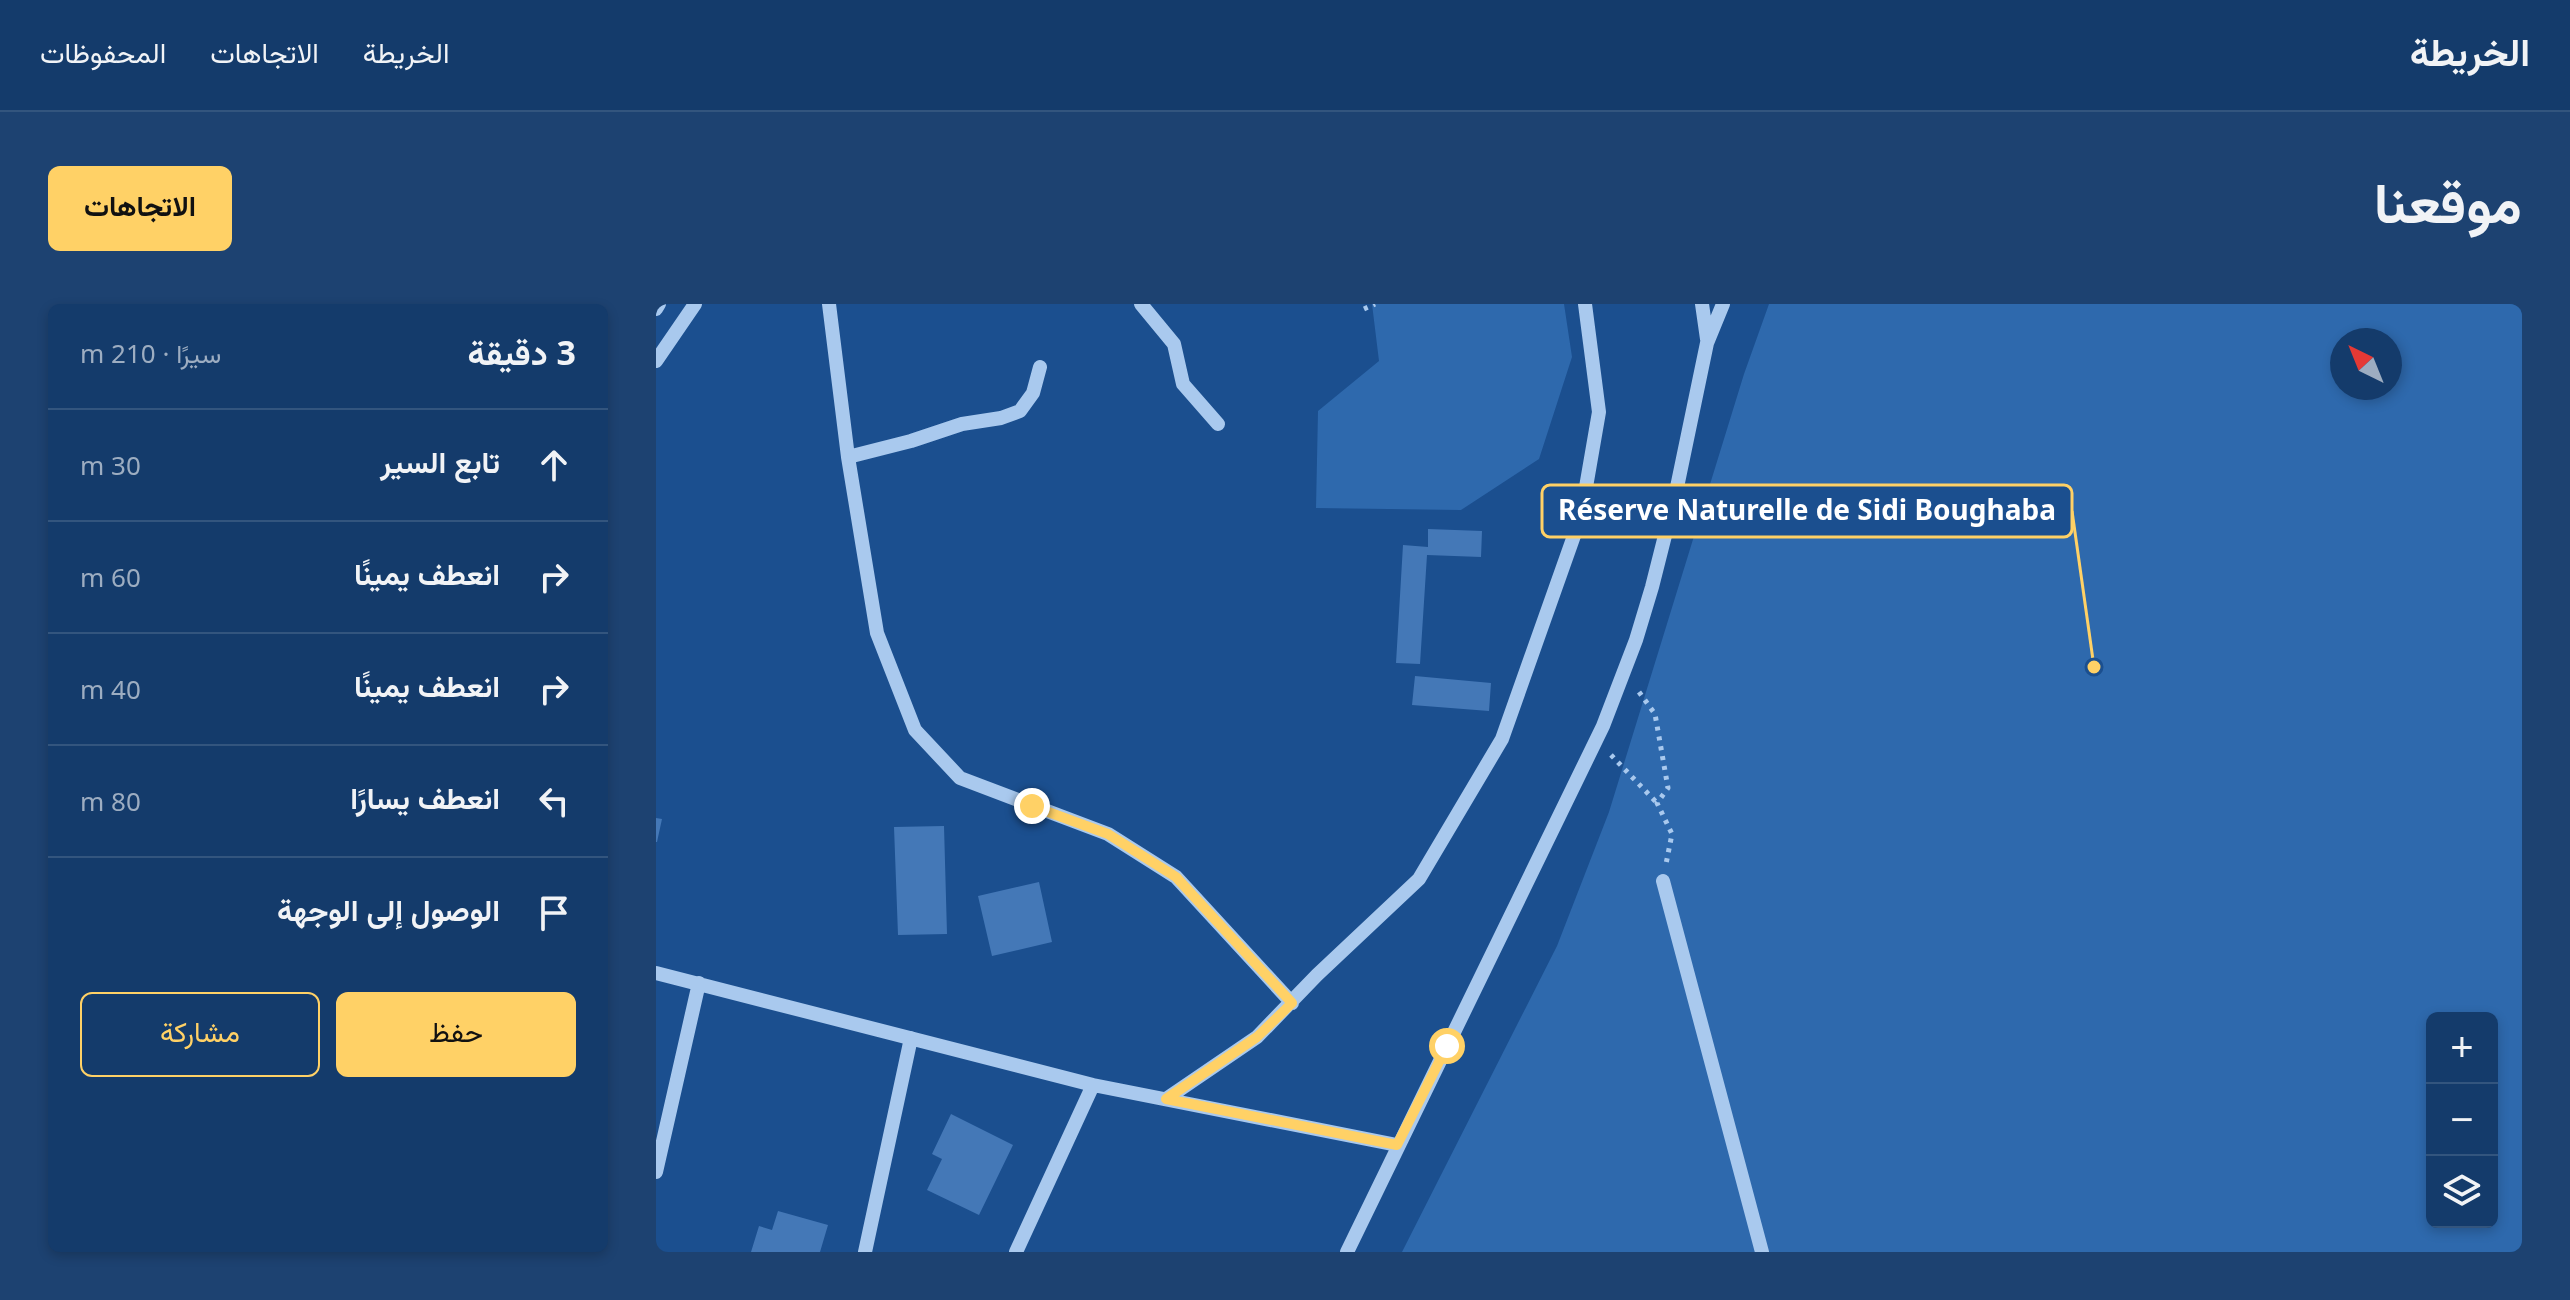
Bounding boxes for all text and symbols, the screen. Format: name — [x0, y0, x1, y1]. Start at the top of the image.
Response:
text: الخريطة — [2410, 25, 2530, 77]
text: المحفوظات — [40, 33, 166, 71]
text: الاتجاهات — [210, 33, 319, 71]
text: الخريطة — [363, 33, 449, 71]
text: موقعنا — [2374, 163, 2522, 239]
button: الاتجاهات — [48, 166, 232, 251]
north arrow — [2330, 328, 2402, 400]
text: 3 دقيقة — [468, 329, 576, 375]
text: سيرًا · 210 m — [80, 335, 221, 371]
text: تابع السير — [380, 441, 500, 482]
icon: ahead — [532, 443, 576, 487]
text: 30 m — [80, 447, 141, 483]
callout: Réserve Naturelle de Sidi Boughaba — [1542, 485, 2072, 537]
text: Réserve Naturelle de Sidi Boughaba — [1558, 490, 2056, 528]
text: انعطف يمينًا — [354, 553, 500, 594]
icon: right — [532, 555, 576, 599]
text: 60 m — [80, 559, 141, 595]
text: انعطف يمينًا — [354, 665, 500, 706]
icon: right — [532, 667, 576, 711]
text: 40 m — [80, 671, 141, 707]
text: انعطف يسارًا — [350, 777, 500, 818]
icon: left — [532, 779, 576, 823]
text: 80 m — [80, 783, 141, 819]
route end — [1014, 788, 1050, 824]
text: الوصول إلى الوجهة — [277, 889, 500, 930]
icon: arrive — [532, 891, 576, 935]
button: مشاركة — [80, 992, 320, 1077]
button: حفظ — [336, 992, 576, 1077]
map controls — [2426, 1012, 2498, 1228]
button: + — [2426, 1012, 2498, 1084]
route start — [1429, 1028, 1465, 1064]
button: − — [2426, 1084, 2498, 1156]
button: layers — [2426, 1156, 2498, 1228]

